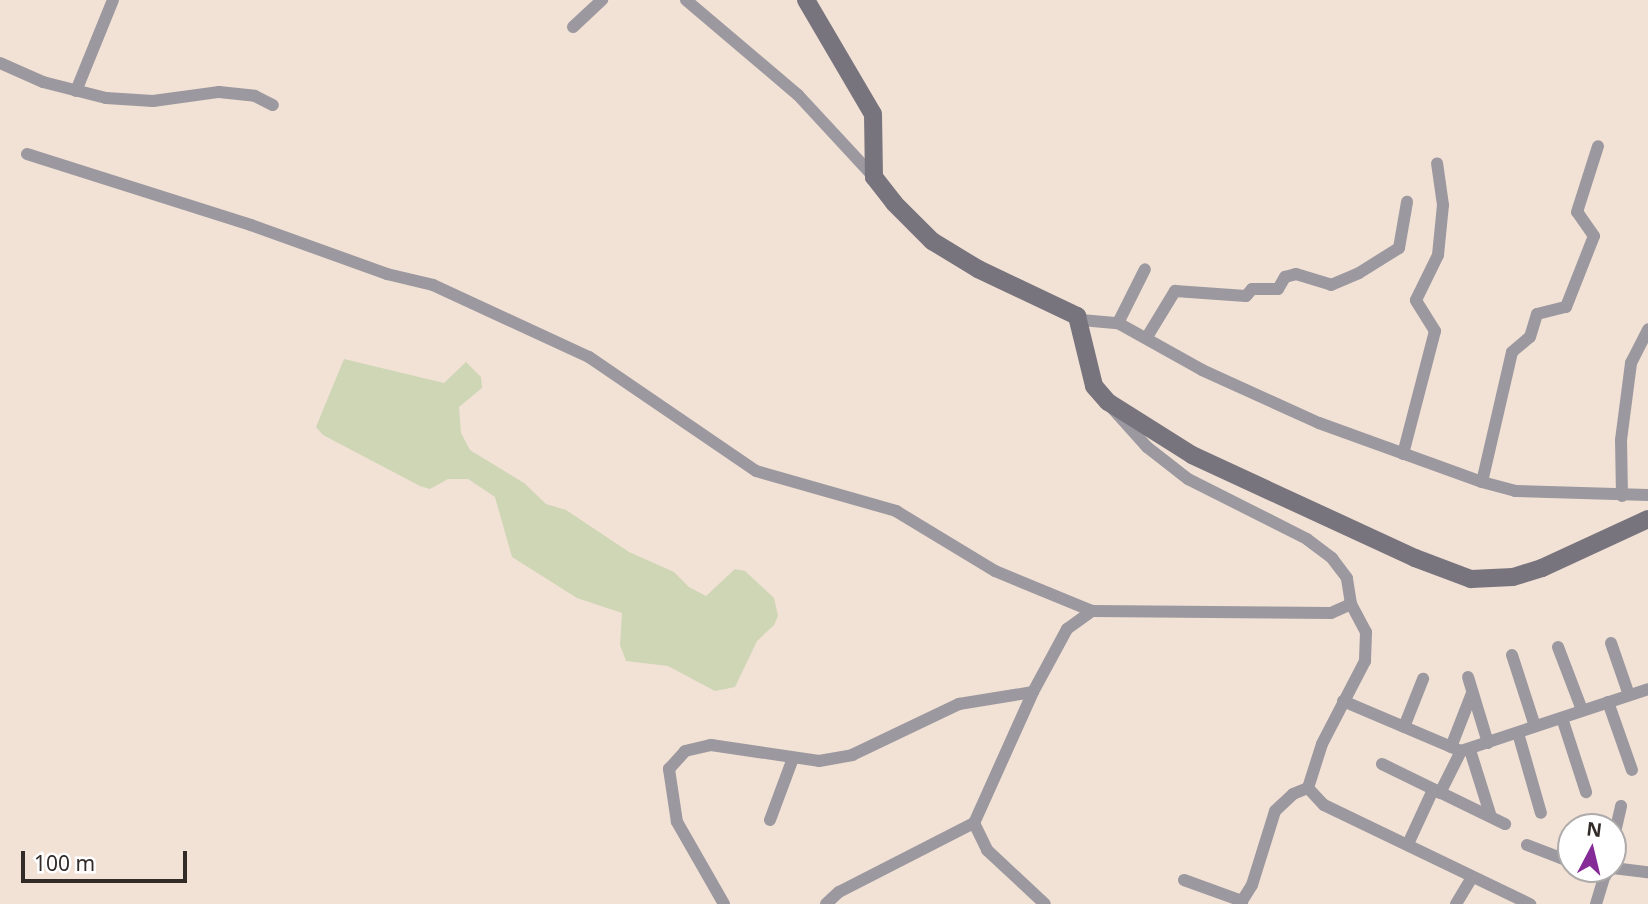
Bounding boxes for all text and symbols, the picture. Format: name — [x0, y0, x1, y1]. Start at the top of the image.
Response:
north arrow — [1557, 813, 1627, 883]
text: N — [1585, 815, 1604, 843]
scale bar — [24, 838, 191, 882]
text: 100 m — [34, 849, 95, 877]

